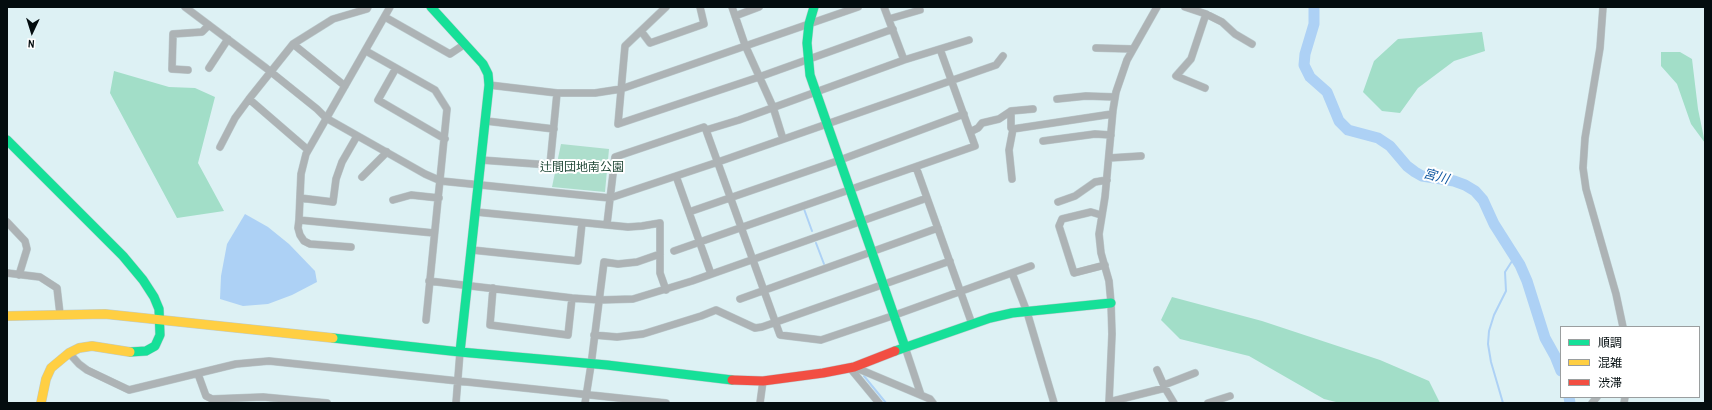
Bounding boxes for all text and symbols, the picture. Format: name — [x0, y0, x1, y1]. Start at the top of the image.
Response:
north arrow — [12, 12, 52, 52]
text: N — [27, 37, 35, 51]
park label: 辻間団地南公園 — [540, 161, 624, 175]
water label: 宮川 — [1421, 166, 1451, 188]
legend — [1560, 326, 1700, 398]
text: 順調 — [1598, 335, 1622, 351]
text: 混雑 — [1598, 355, 1622, 371]
text: 渋滞 — [1598, 375, 1622, 391]

